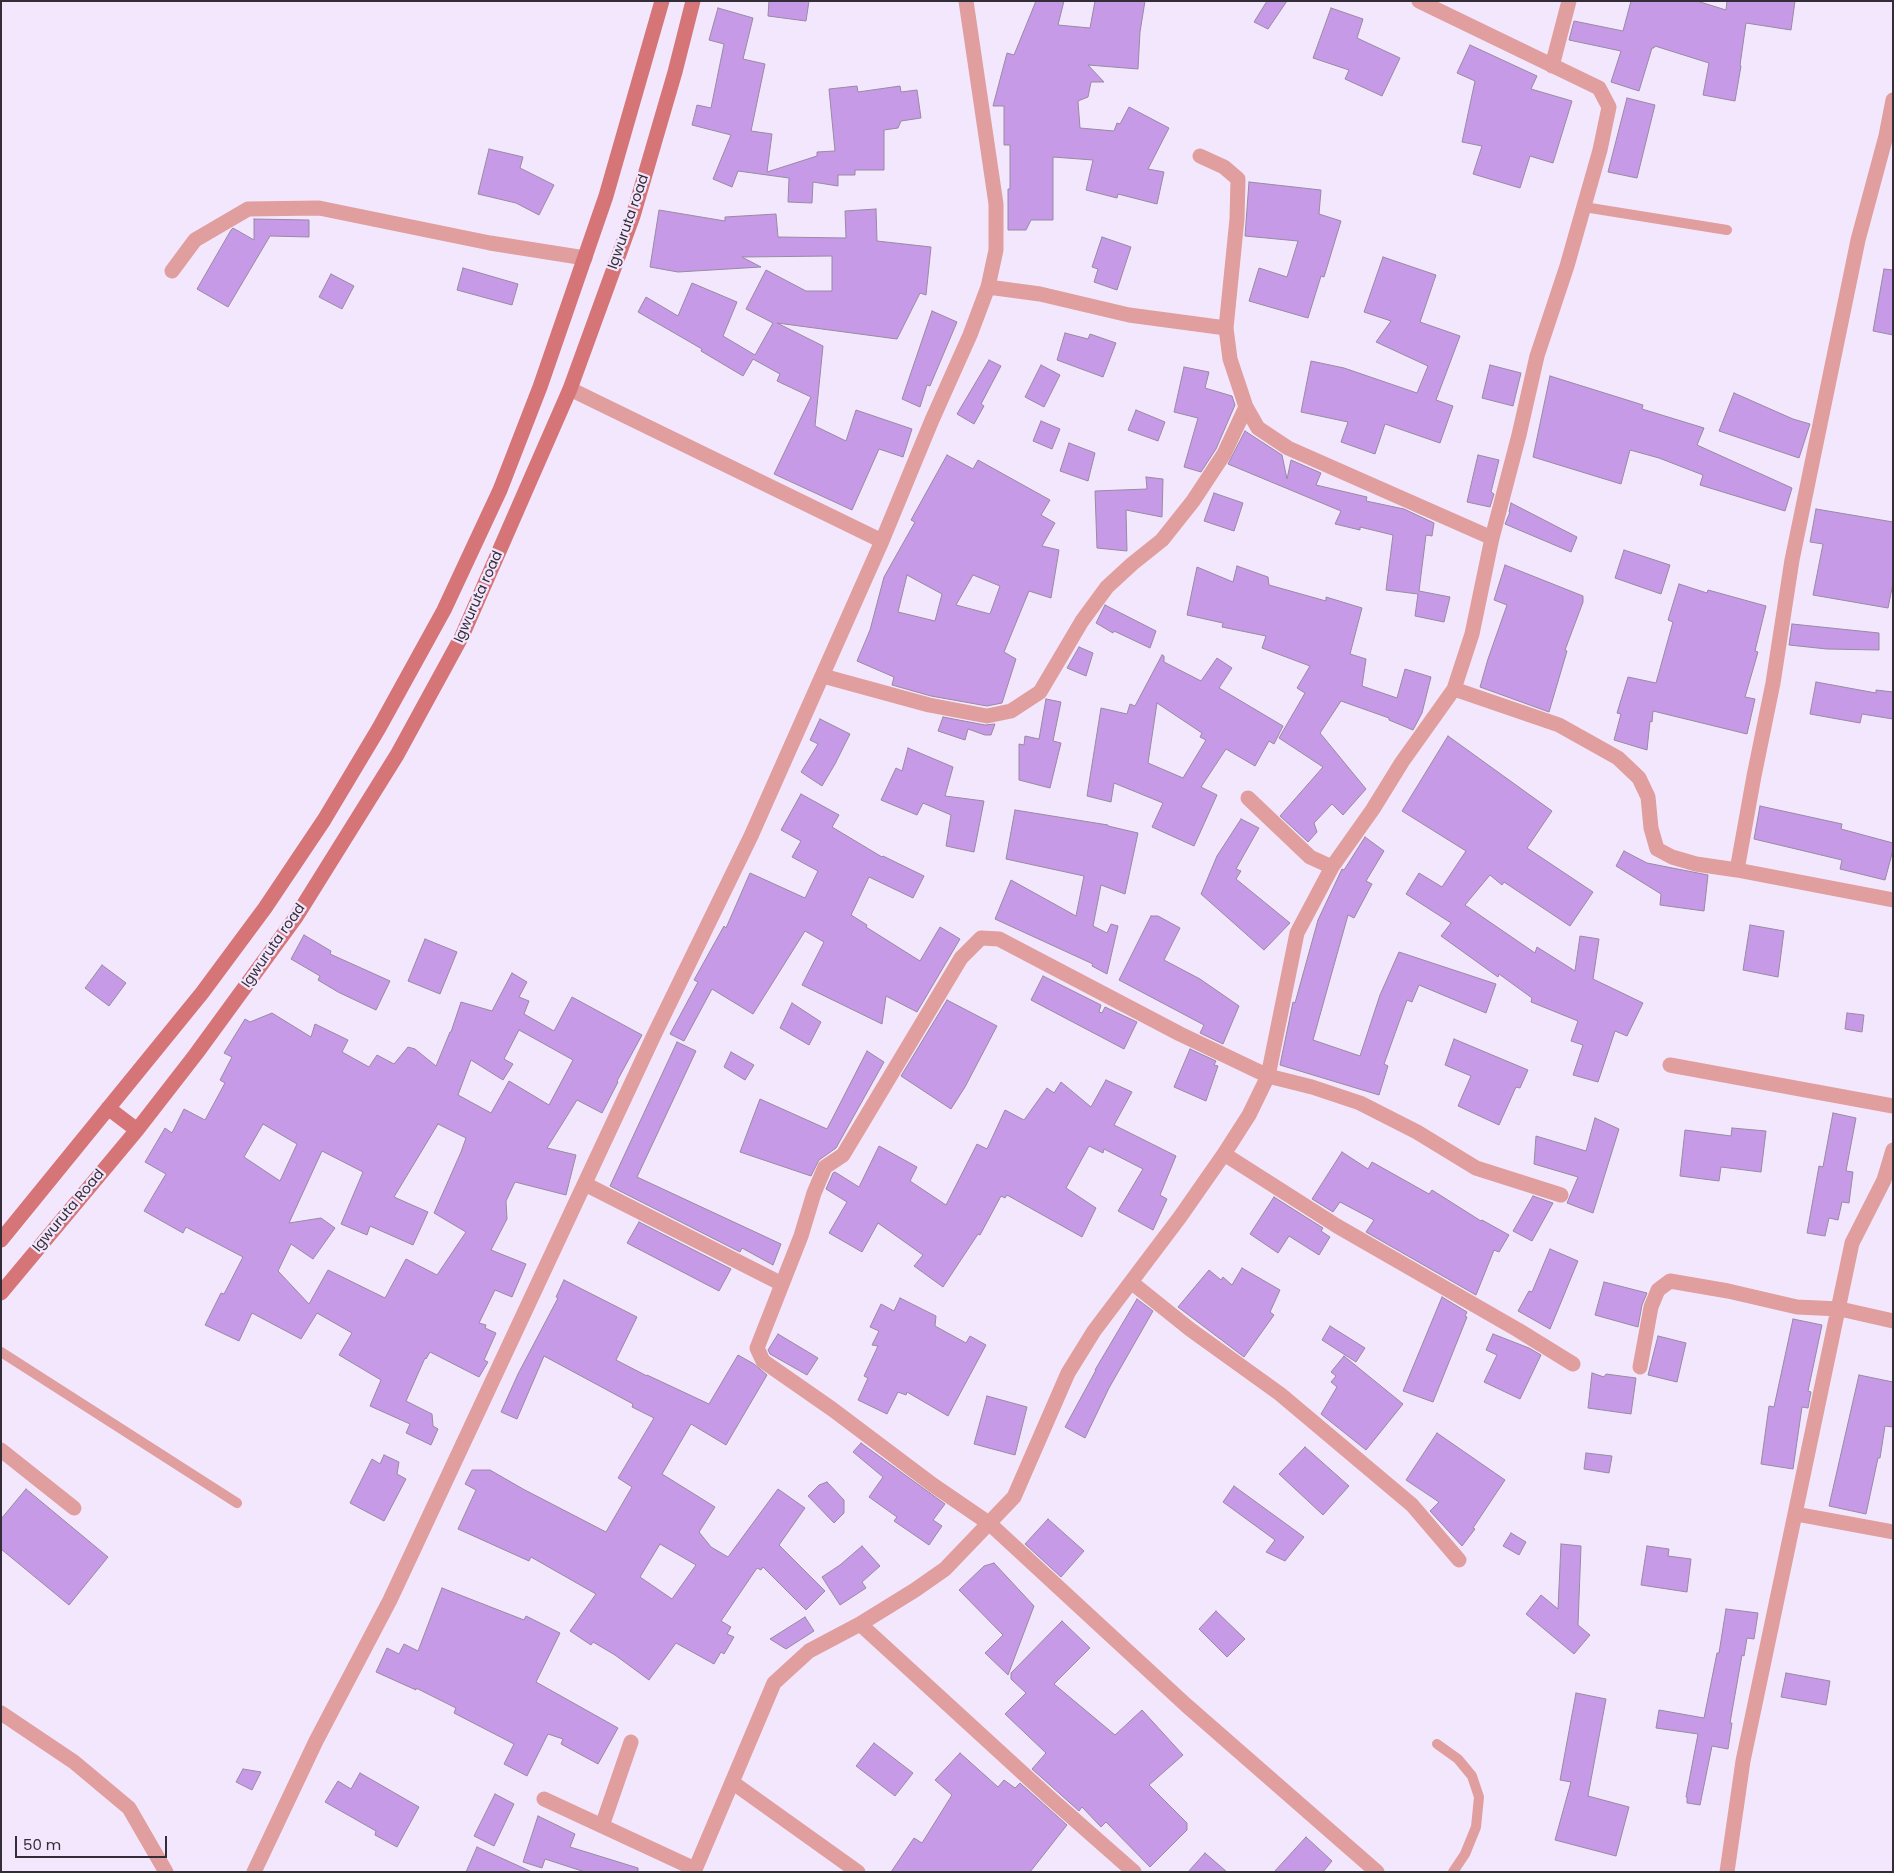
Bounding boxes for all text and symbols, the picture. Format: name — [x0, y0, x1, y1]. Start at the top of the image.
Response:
street label: Igwuruta road — [605, 172, 653, 272]
street label: Igwuruta road — [451, 548, 507, 646]
street label: Igwuruta road — [239, 901, 309, 991]
street label: Igwuruta Road — [30, 1166, 108, 1256]
scale bar — [18, 1826, 170, 1858]
text: 50 m — [23, 1834, 61, 1855]

